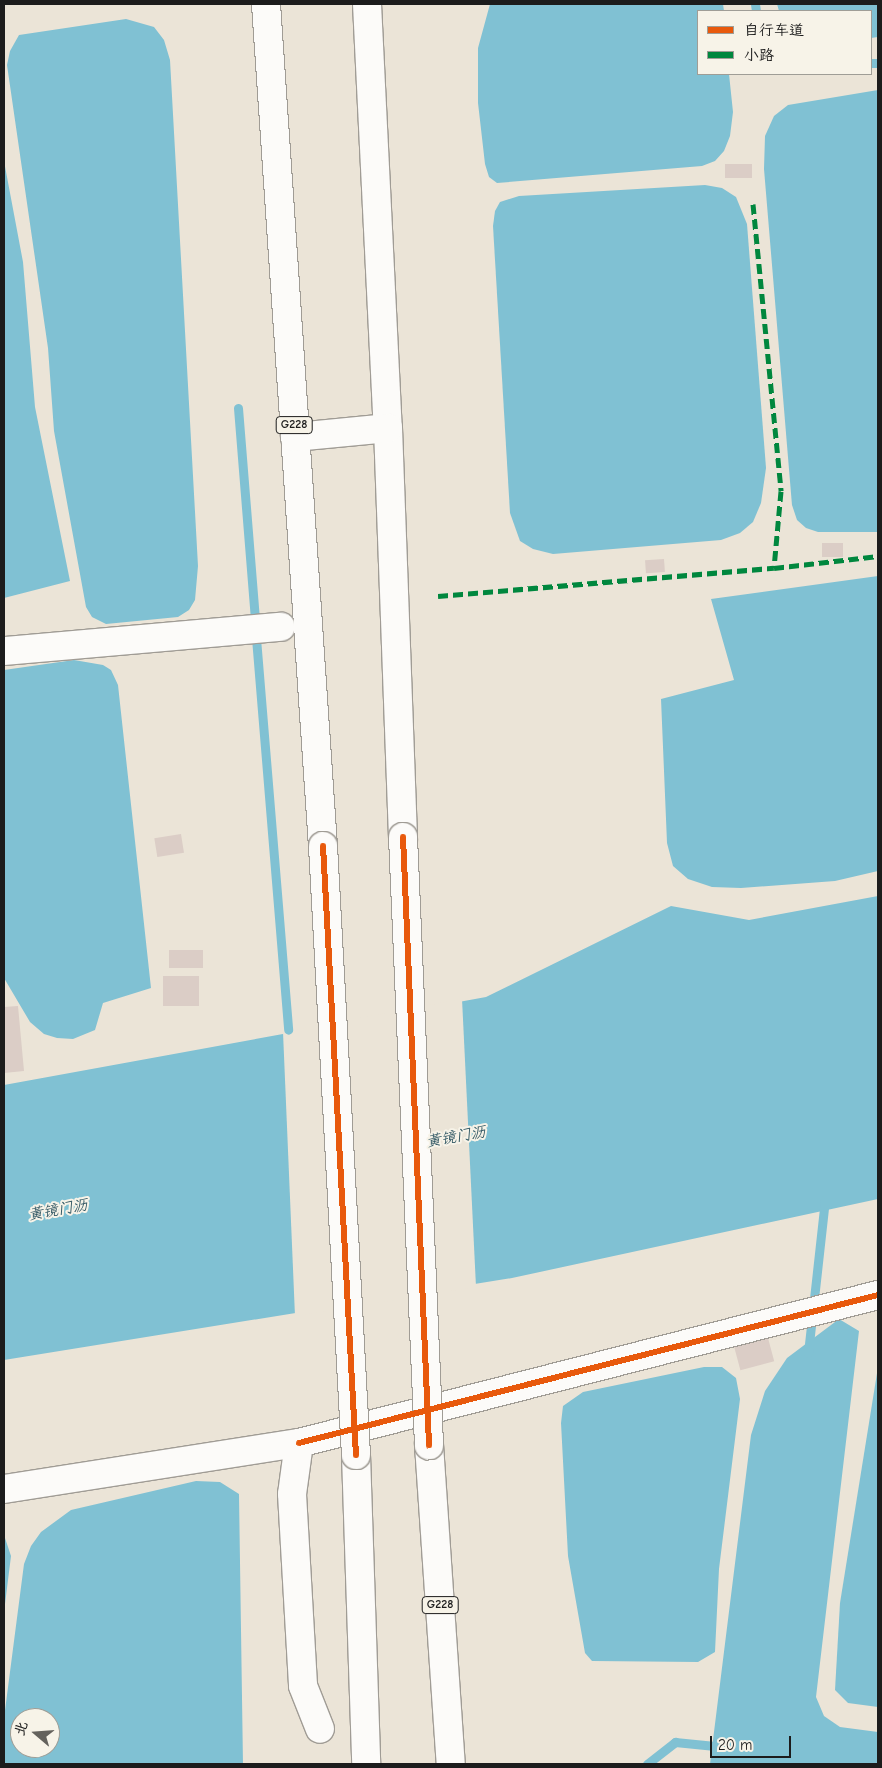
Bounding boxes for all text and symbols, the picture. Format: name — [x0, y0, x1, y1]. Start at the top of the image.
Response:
legend — [697, 10, 872, 75]
text: 自行车道 — [744, 21, 804, 39]
text: 小路 — [744, 46, 774, 64]
road number: G228 — [275, 416, 313, 434]
water label: 黄镜门沥 — [425, 1123, 487, 1151]
water label: 黄镜门沥 — [27, 1196, 89, 1224]
road number: G228 — [421, 1596, 459, 1614]
north arrow — [10, 1708, 60, 1758]
text: 北 — [11, 1719, 31, 1738]
scale bar — [712, 1726, 793, 1758]
text: 20 m — [718, 1736, 752, 1754]

